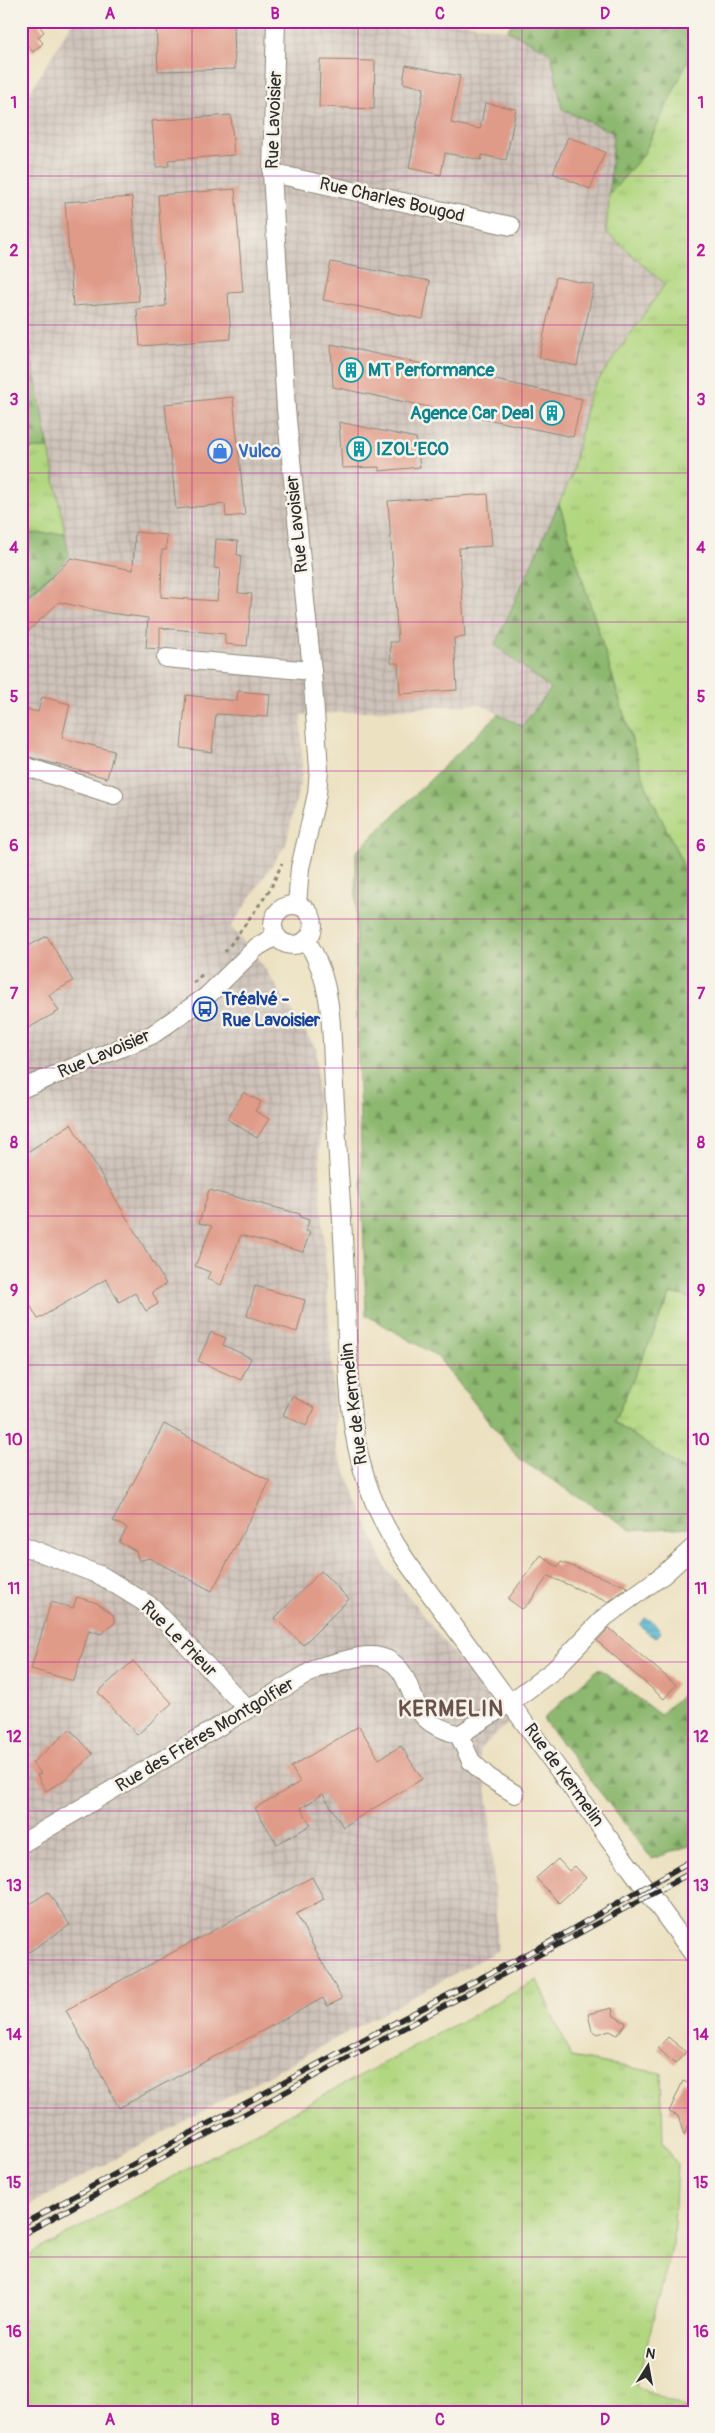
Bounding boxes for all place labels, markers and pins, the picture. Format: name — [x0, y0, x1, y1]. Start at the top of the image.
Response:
building icon: MT Performance — [338, 357, 364, 383]
place label: MT Performance — [368, 359, 496, 382]
building icon: Agence Car Deal — [539, 400, 565, 426]
place label: Agence Car Deal — [410, 402, 534, 425]
building icon: IZOL’ECO — [346, 436, 372, 462]
shop icon: Vulco — [207, 438, 233, 464]
place label: IZOL’ECO — [376, 438, 449, 461]
place label: Vulco — [238, 440, 281, 463]
place label: Tréalvé - Rue Lavoisier — [221, 988, 321, 1032]
bus stop icon: Tréalvé - Rue Lavoisier — [192, 996, 218, 1022]

